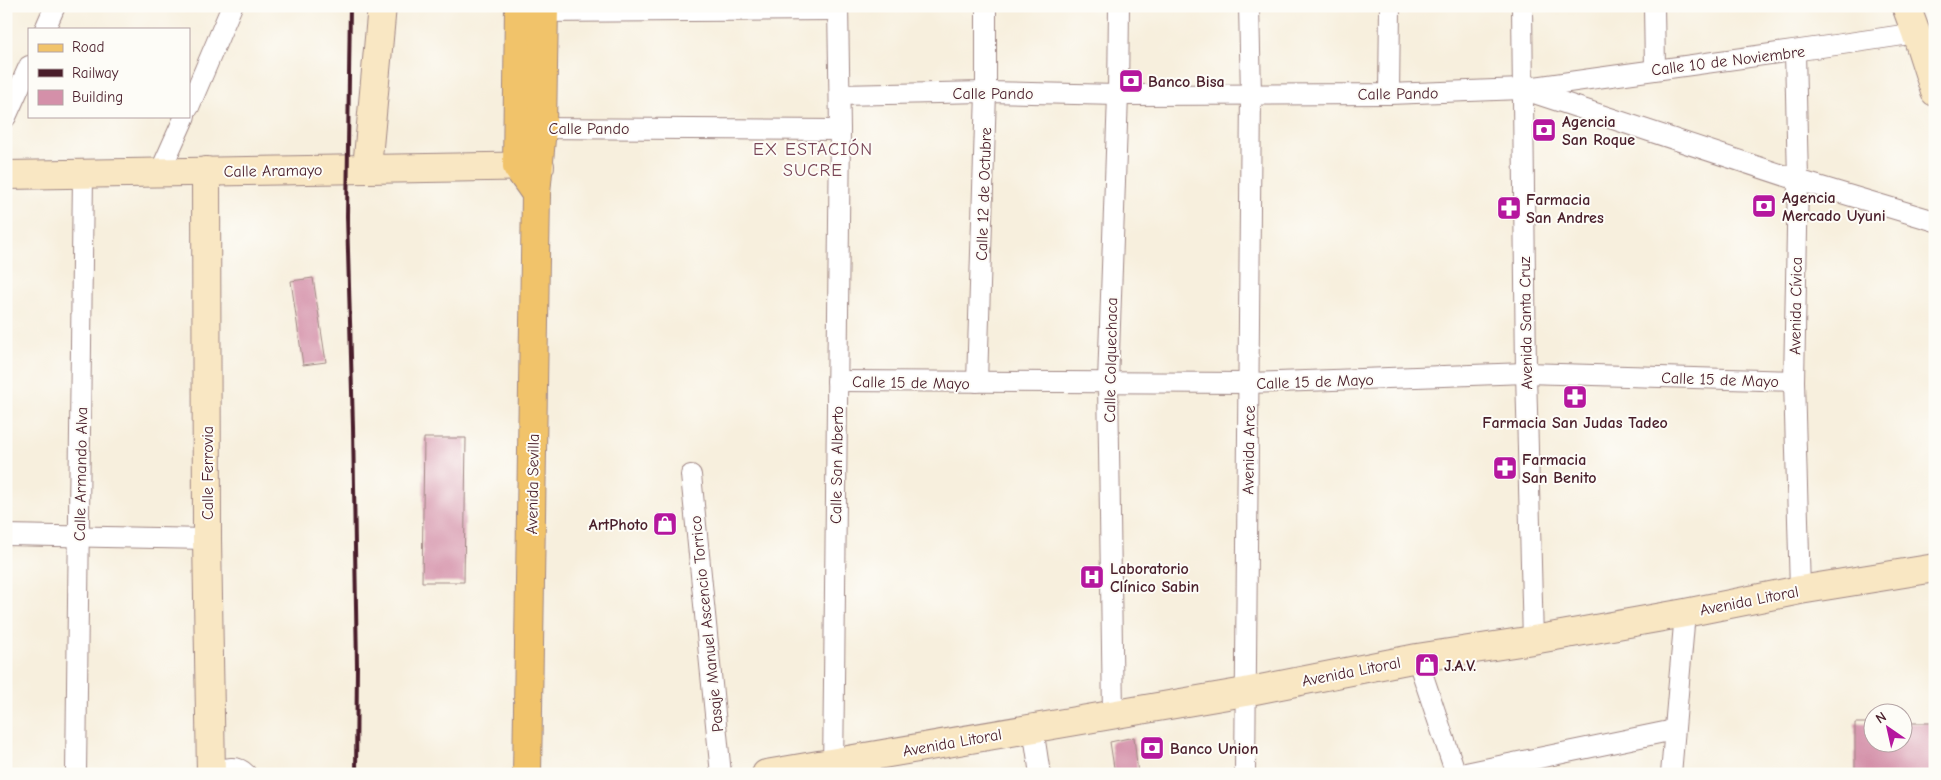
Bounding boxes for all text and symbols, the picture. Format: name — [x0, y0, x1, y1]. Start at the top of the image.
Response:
legend — [28, 28, 190, 118]
text: Road — [72, 38, 104, 56]
street label: Calle 10 de Noviembre — [1650, 43, 1806, 79]
text: Railway — [72, 64, 119, 82]
bank icon: Banco Bisa — [1118, 68, 1144, 94]
place label: Banco Bisa — [1148, 73, 1225, 91]
street label: Calle Pando — [1357, 84, 1439, 104]
street label: Calle Pando — [953, 85, 1033, 103]
text: Building — [72, 88, 123, 106]
place label: Agencia San Roque — [1562, 113, 1635, 149]
bank icon: Agencia San Roque — [1531, 117, 1557, 143]
street label: Calle Pando — [549, 120, 629, 138]
street label: Calle 12 de Octubre — [973, 127, 995, 261]
district label: EX ESTACIÓN SUCRE — [753, 138, 873, 181]
street label: Calle Aramayo — [223, 161, 323, 181]
place label: Agencia Mercado Uyuni — [1782, 189, 1886, 225]
place label: Farmacia San Andres — [1526, 191, 1604, 227]
bank icon: Agencia Mercado Uyuni — [1751, 193, 1777, 219]
pharmacy icon: Farmacia San Andres — [1496, 195, 1522, 221]
street label: Avenida Santa Cruz — [1516, 256, 1536, 390]
street label: Avenida Cívica — [1786, 257, 1806, 355]
street label: Calle Colquechaca — [1101, 297, 1121, 423]
street label: Calle 15 de Mayo — [1661, 369, 1779, 391]
street label: Calle 15 de Mayo — [1256, 371, 1374, 393]
street label: Calle 15 de Mayo — [852, 373, 970, 393]
pharmacy icon: Farmacia San Judas Tadeo — [1562, 384, 1588, 410]
street label: Avenida Arce — [1239, 405, 1259, 495]
street label: Calle San Alberto — [827, 406, 847, 524]
street label: Calle Armando Alva — [71, 407, 91, 541]
place label: Farmacia San Judas Tadeo — [1482, 414, 1668, 432]
street label: Calle Ferrovia — [199, 426, 217, 520]
street label: Avenida Sevilla — [523, 434, 543, 535]
place label: Farmacia San Benito — [1522, 451, 1597, 487]
pharmacy icon: Farmacia San Benito — [1492, 455, 1518, 481]
shop icon: ArtPhoto — [652, 511, 678, 537]
street label: Pasaje Manuel Ascencio Torrico — [687, 515, 727, 733]
place label: ArtPhoto — [589, 516, 648, 534]
place label: Laboratorio Clínico Sabin — [1110, 560, 1199, 596]
hospital icon: Laboratorio Clínico Sabin — [1079, 564, 1105, 590]
street label: Avenida Litoral — [1698, 583, 1800, 619]
shop icon: J.A.V. — [1414, 652, 1440, 678]
street label: Avenida Litoral — [1300, 654, 1402, 690]
place label: J.A.V. — [1444, 657, 1476, 675]
north arrow — [1864, 702, 1914, 752]
text: N — [1872, 708, 1890, 727]
street label: Avenida Litoral — [901, 725, 1003, 761]
bank icon: Banco Union — [1139, 735, 1165, 761]
place label: Banco Union — [1170, 740, 1258, 758]

